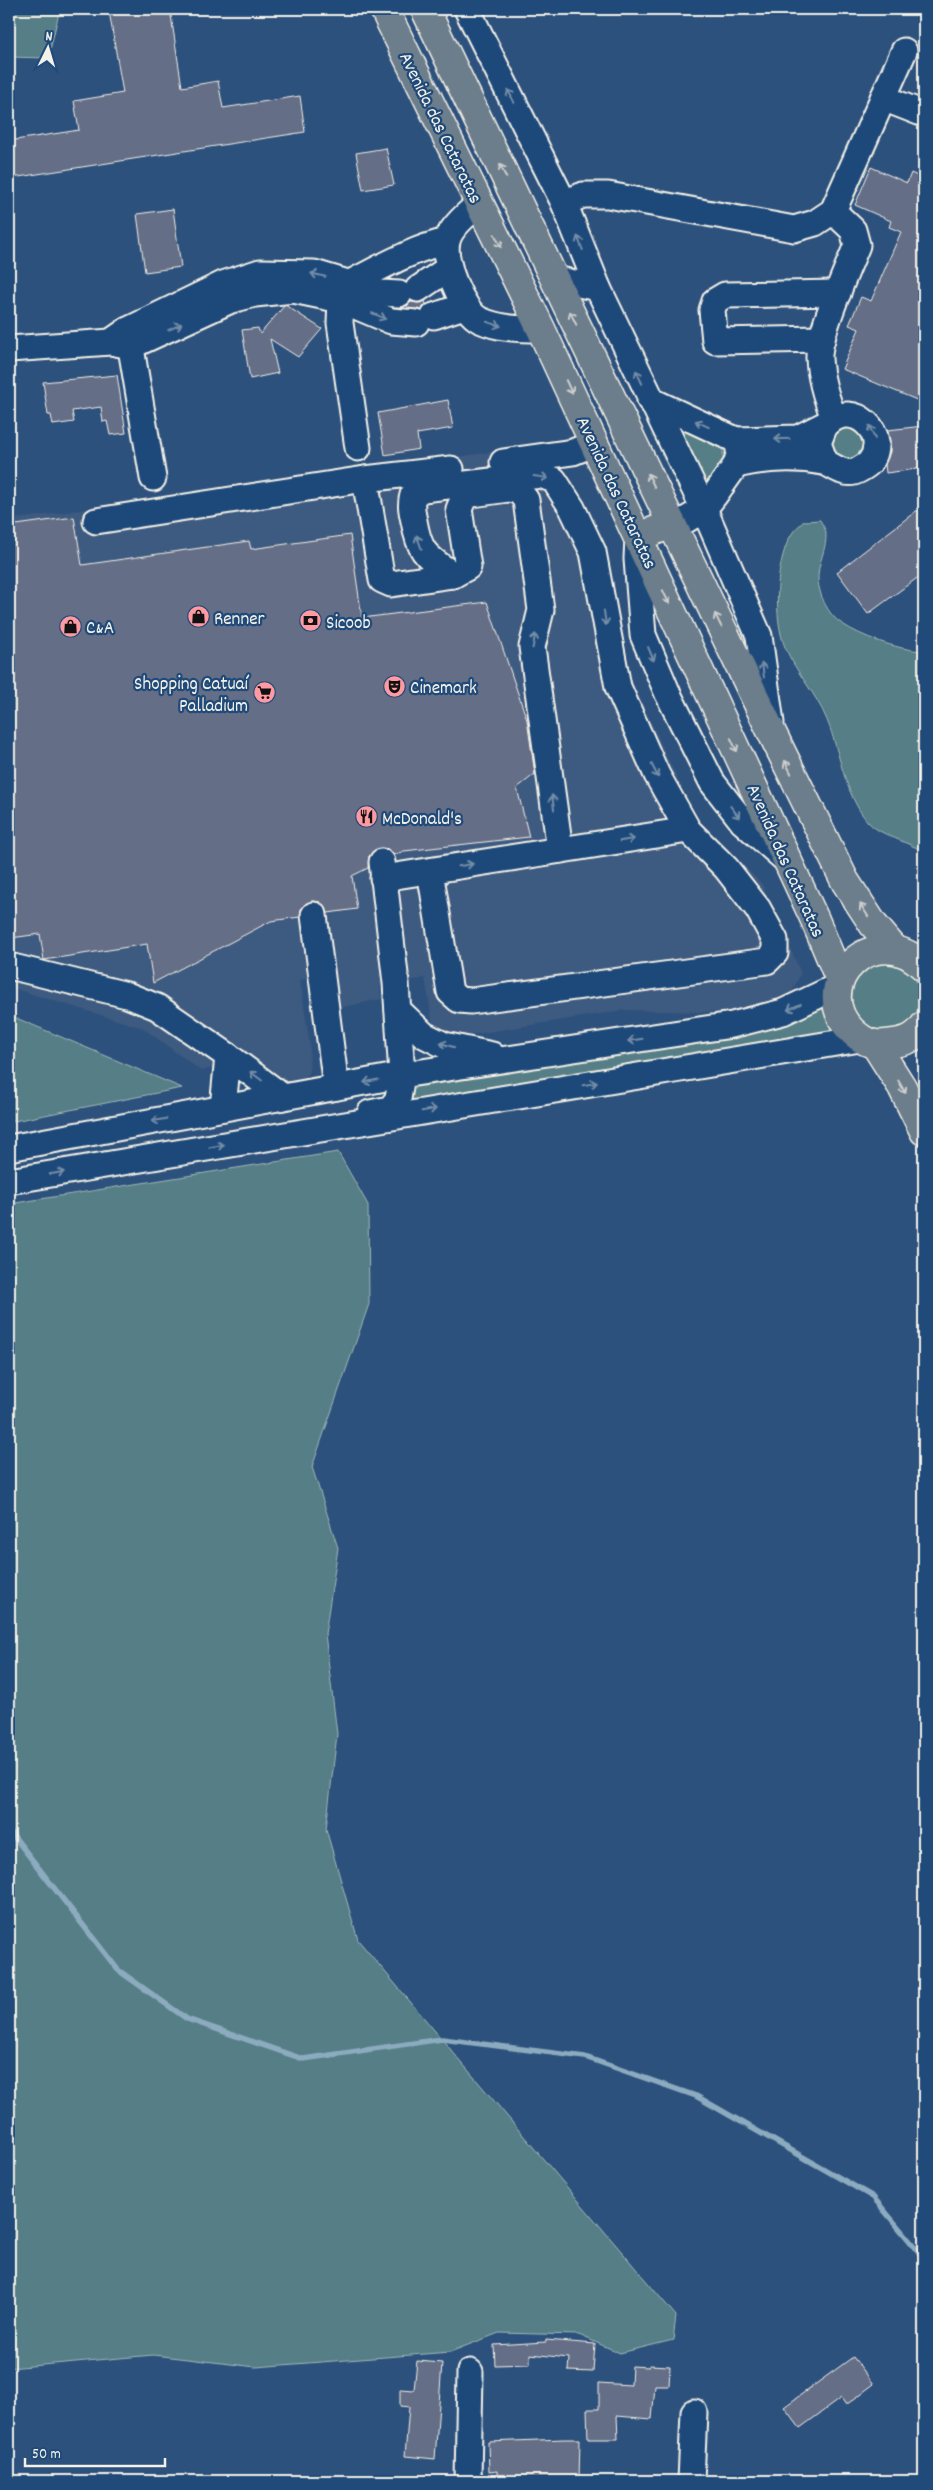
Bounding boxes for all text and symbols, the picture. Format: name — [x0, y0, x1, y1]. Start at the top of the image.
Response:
north arrow — [22, 22, 72, 72]
text: N — [45, 27, 53, 47]
street label: Avenida das Cataratas — [390, 48, 487, 209]
one-way arrow — [505, 89, 515, 104]
one-way arrow — [498, 164, 507, 179]
one-way arrow — [494, 233, 503, 248]
one-way arrow — [575, 236, 584, 251]
one-way arrow — [310, 270, 326, 279]
one-way arrow — [568, 311, 577, 326]
one-way arrow — [371, 312, 386, 322]
one-way arrow — [486, 320, 501, 329]
one-way arrow — [168, 321, 183, 331]
one-way arrow — [634, 370, 643, 385]
one-way arrow — [564, 380, 574, 395]
street label: Avenida das Cataratas — [568, 413, 662, 574]
one-way arrow — [695, 419, 710, 428]
one-way arrow — [867, 424, 877, 439]
one-way arrow — [775, 434, 791, 443]
one-way arrow — [533, 472, 549, 482]
one-way arrow — [645, 473, 655, 488]
one-way arrow — [414, 535, 423, 550]
one-way arrow — [662, 589, 672, 604]
shop icon: Renner — [186, 605, 210, 629]
place label: Renner — [214, 607, 265, 634]
bank icon: Sicoob — [298, 609, 322, 633]
one-way arrow — [601, 610, 611, 626]
place label: Sicoob — [326, 611, 371, 638]
one-way arrow — [713, 613, 722, 628]
shop icon: C&A — [58, 614, 82, 638]
place label: C&A — [86, 616, 114, 643]
one-way arrow — [529, 634, 539, 650]
one-way arrow — [647, 646, 657, 661]
one-way arrow — [758, 662, 768, 678]
place label: Shopping Catuaí Palladium — [134, 672, 249, 721]
theatre icon: Cinemark — [382, 674, 406, 698]
place label: Cinemark — [410, 676, 477, 703]
supermarket icon: Shopping Catuaí Palladium — [252, 681, 276, 705]
one-way arrow — [730, 737, 740, 752]
one-way arrow — [783, 760, 792, 775]
one-way arrow — [650, 764, 660, 779]
street label: Avenida das Cataratas — [738, 780, 830, 942]
one-way arrow — [548, 794, 558, 810]
restaurant icon: McDonald's — [354, 805, 378, 829]
one-way arrow — [730, 805, 741, 818]
place label: McDonald's — [382, 807, 462, 834]
one-way arrow — [618, 835, 634, 845]
one-way arrow — [458, 860, 474, 870]
one-way arrow — [859, 904, 869, 918]
one-way arrow — [787, 1003, 802, 1012]
one-way arrow — [627, 1035, 643, 1045]
one-way arrow — [440, 1040, 456, 1050]
one-way arrow — [250, 1071, 263, 1082]
one-way arrow — [363, 1076, 379, 1086]
one-way arrow — [581, 1079, 597, 1089]
one-way arrow — [897, 1079, 907, 1093]
one-way arrow — [421, 1105, 437, 1115]
one-way arrow — [152, 1116, 168, 1125]
one-way arrow — [209, 1140, 225, 1150]
one-way arrow — [48, 1167, 64, 1177]
scale bar — [25, 2435, 165, 2467]
text: 50 m — [32, 2444, 61, 2466]

